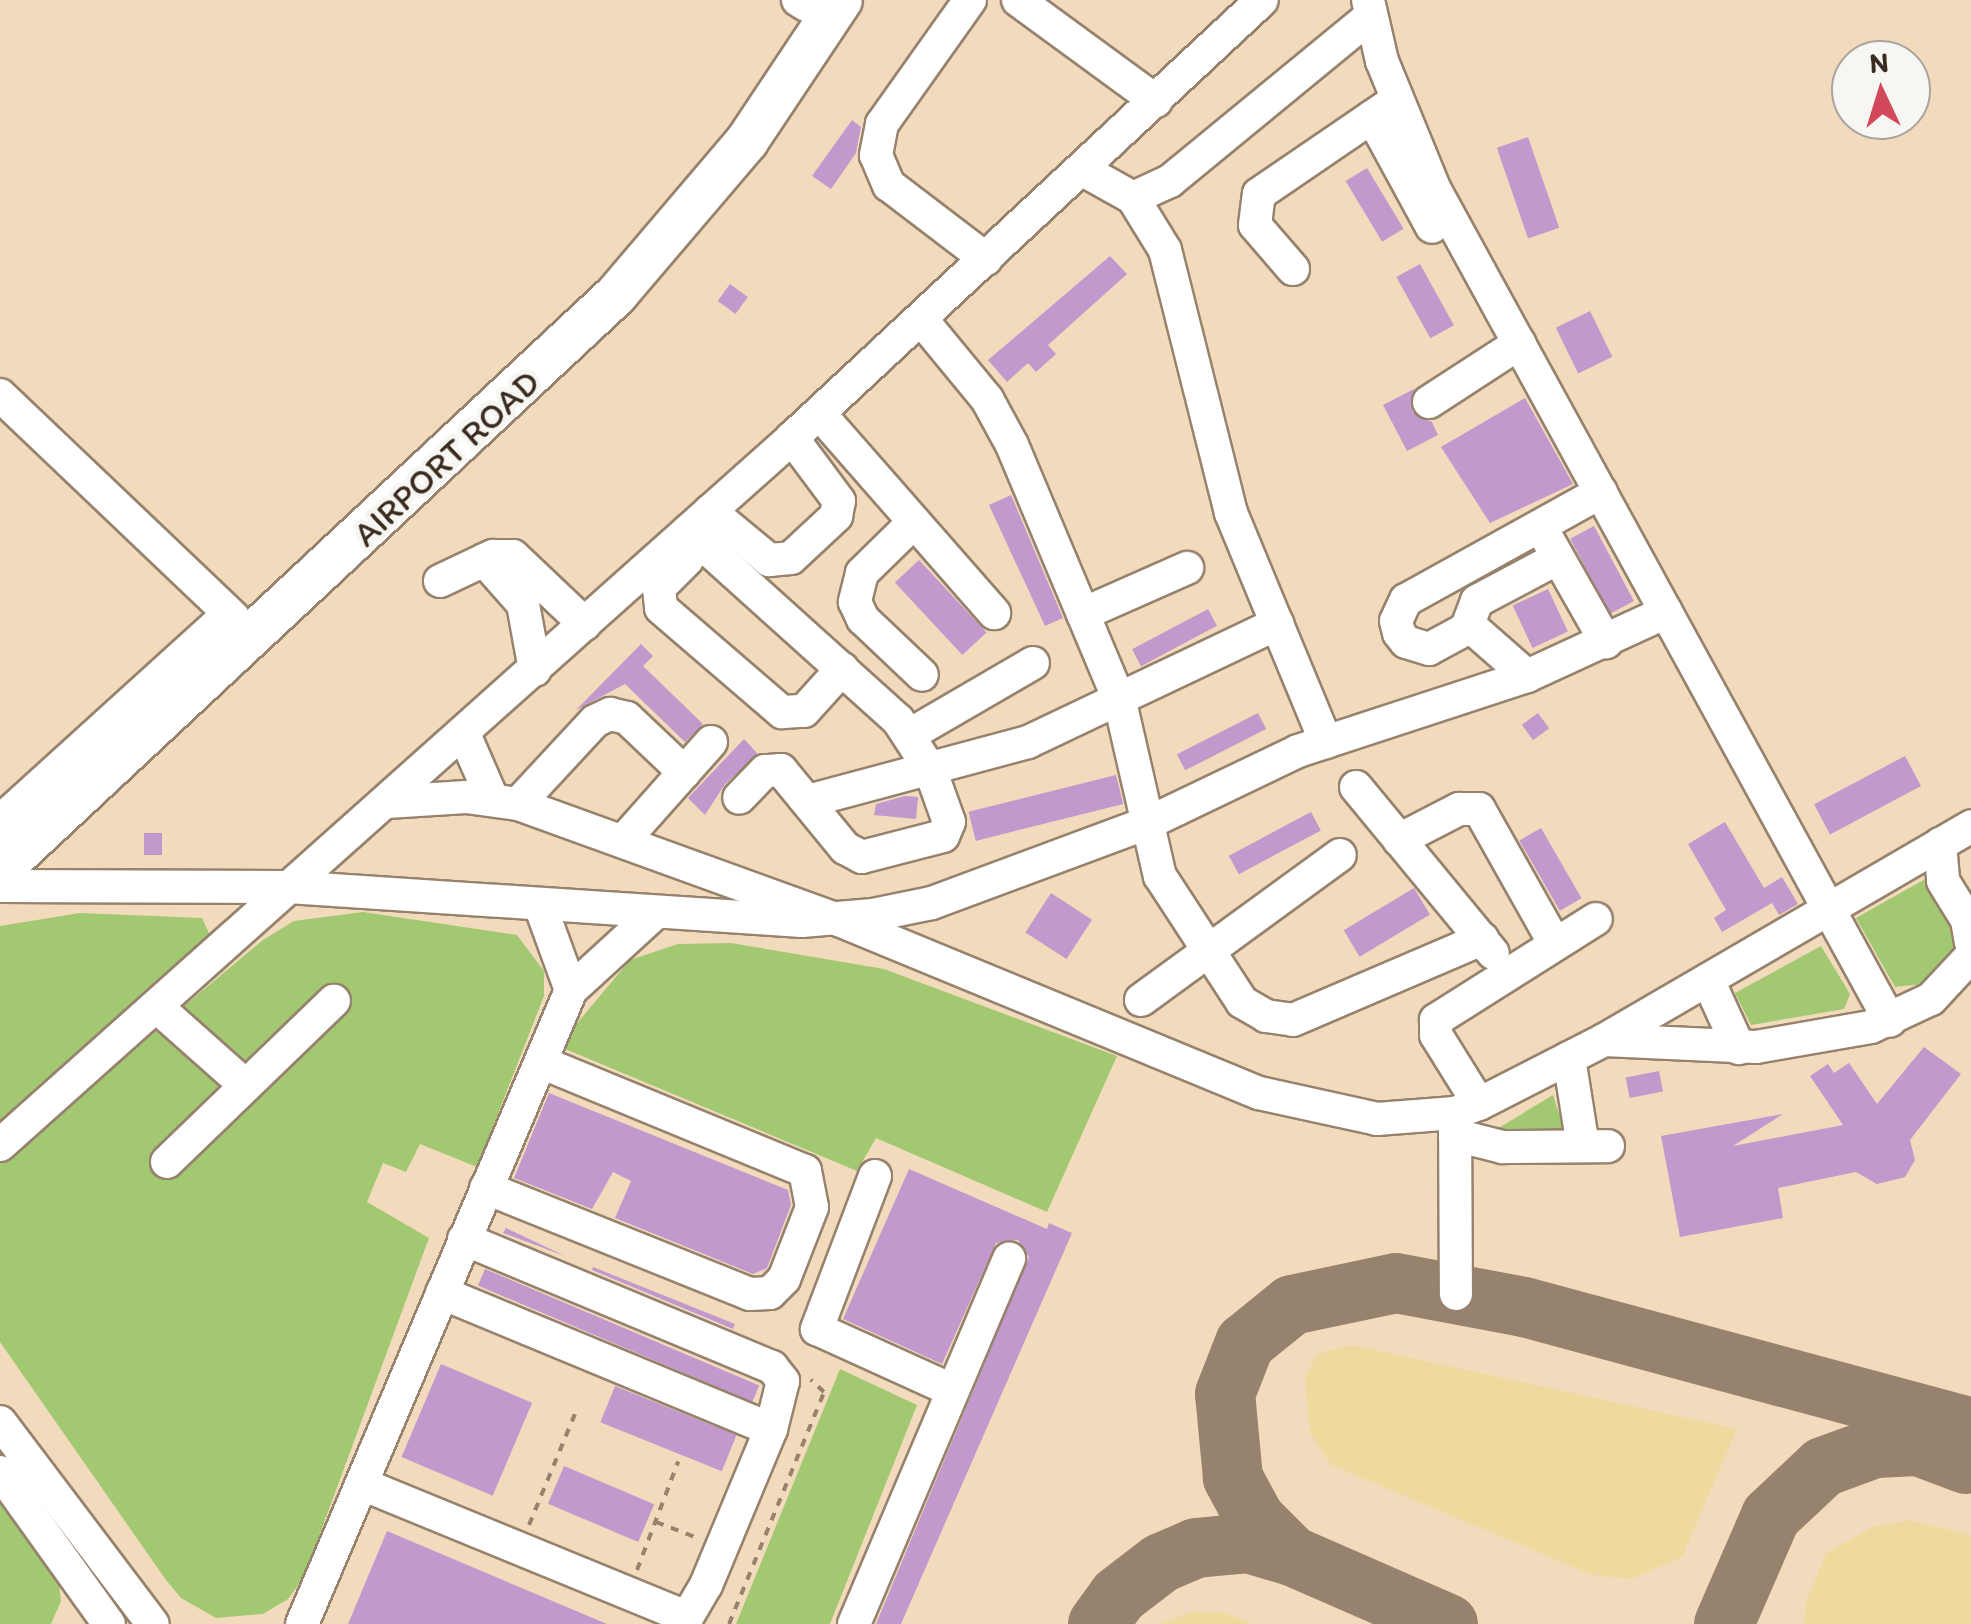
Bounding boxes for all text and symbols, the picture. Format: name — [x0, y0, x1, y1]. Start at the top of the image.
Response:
north arrow — [1831, 40, 1931, 140]
text: N — [1868, 44, 1890, 80]
street label: AIRPORT ROAD — [345, 361, 547, 555]

